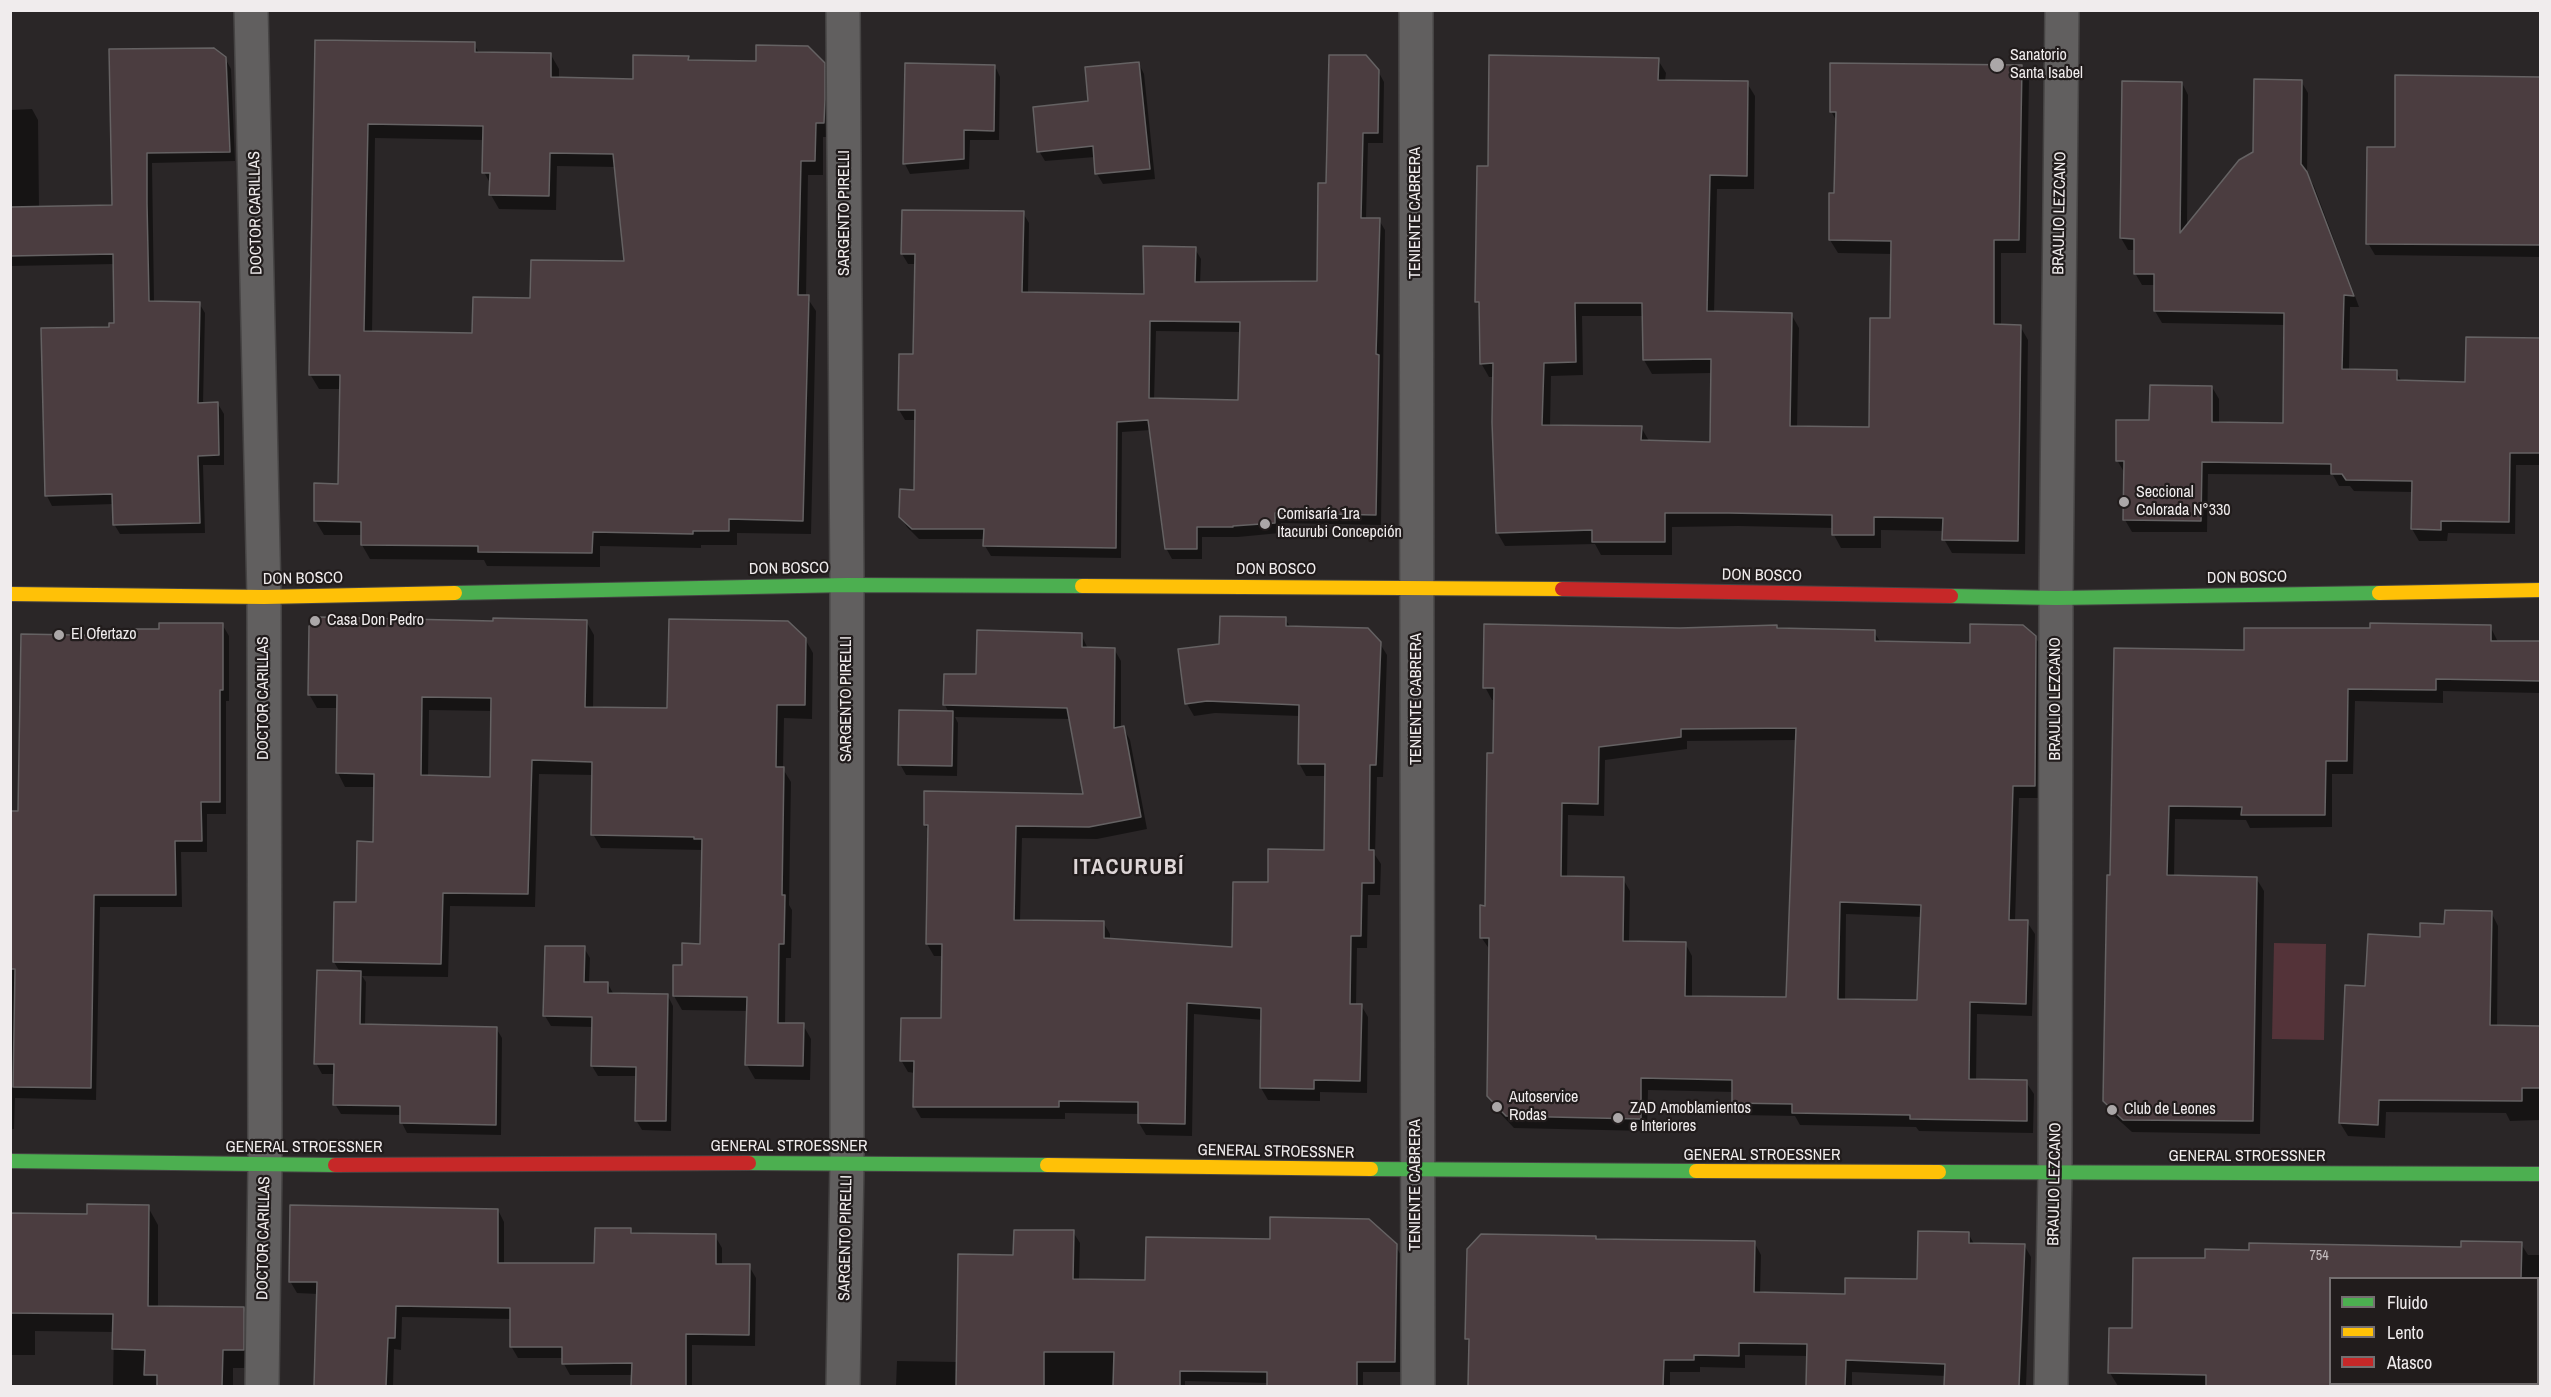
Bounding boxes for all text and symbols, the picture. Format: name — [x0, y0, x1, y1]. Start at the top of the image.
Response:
place label: Sanatorio Santa Isabel — [2010, 46, 2083, 84]
marker: Sanatorio Santa Isabel — [1988, 56, 2006, 74]
street label: TENIENTE CABRERA — [1406, 147, 1426, 279]
street label: SARGENTO PIRELLI — [835, 150, 855, 276]
street label: DOCTOR CARILLAS — [245, 151, 267, 275]
street label: BRAULIO LEZCANO — [2049, 151, 2071, 275]
place label: Seccional Colorada N°330 — [2136, 483, 2231, 521]
marker: Seccional Colorada N°330 — [2117, 495, 2131, 509]
place label: Comisaría 1ra Itacurubi Concepción — [1277, 505, 1402, 543]
marker: Comisaría 1ra Itacurubi Concepción — [1258, 517, 1272, 531]
street label: DON BOSCO — [749, 559, 829, 579]
street label: DON BOSCO — [1236, 560, 1316, 580]
street label: DON BOSCO — [1722, 566, 1802, 586]
street label: DON BOSCO — [2207, 568, 2287, 588]
street label: DON BOSCO — [263, 569, 343, 589]
place label: Casa Don Pedro — [327, 611, 424, 631]
marker: Casa Don Pedro — [308, 614, 322, 628]
place label: El Ofertazo — [71, 625, 137, 645]
marker: El Ofertazo — [52, 628, 66, 642]
street label: TENIENTE CABRERA — [1407, 633, 1427, 765]
street label: DOCTOR CARILLAS — [254, 636, 274, 760]
street label: SARGENTO PIRELLI — [837, 636, 857, 762]
street label: BRAULIO LEZCANO — [2046, 637, 2066, 761]
district label: ITACURUBÍ — [1073, 855, 1185, 881]
place label: Autoservice Rodas — [1509, 1088, 1578, 1126]
place label: ZAD Amoblamientos e Interiores — [1630, 1099, 1751, 1137]
marker: Autoservice Rodas — [1490, 1100, 1504, 1114]
place label: Club de Leones — [2124, 1100, 2216, 1120]
marker: Club de Leones — [2105, 1103, 2119, 1117]
marker: ZAD Amoblamientos e Interiores — [1611, 1111, 1625, 1125]
street label: TENIENTE CABRERA — [1406, 1119, 1426, 1251]
street label: BRAULIO LEZCANO — [2044, 1122, 2066, 1246]
street label: GENERAL STROESSNER — [711, 1137, 867, 1157]
street label: GENERAL STROESSNER — [226, 1138, 382, 1158]
street label: GENERAL STROESSNER — [1197, 1141, 1355, 1163]
street label: GENERAL STROESSNER — [1684, 1146, 1840, 1166]
street label: GENERAL STROESSNER — [2169, 1147, 2325, 1167]
street label: SARGENTO PIRELLI — [835, 1175, 857, 1301]
street label: DOCTOR CARILLAS — [253, 1176, 275, 1300]
house number: 754 — [2309, 1248, 2329, 1264]
legend — [2329, 1277, 2539, 1385]
text: Fluido — [2387, 1290, 2428, 1315]
text: Lento — [2387, 1320, 2424, 1345]
text: Atasco — [2387, 1350, 2432, 1375]

